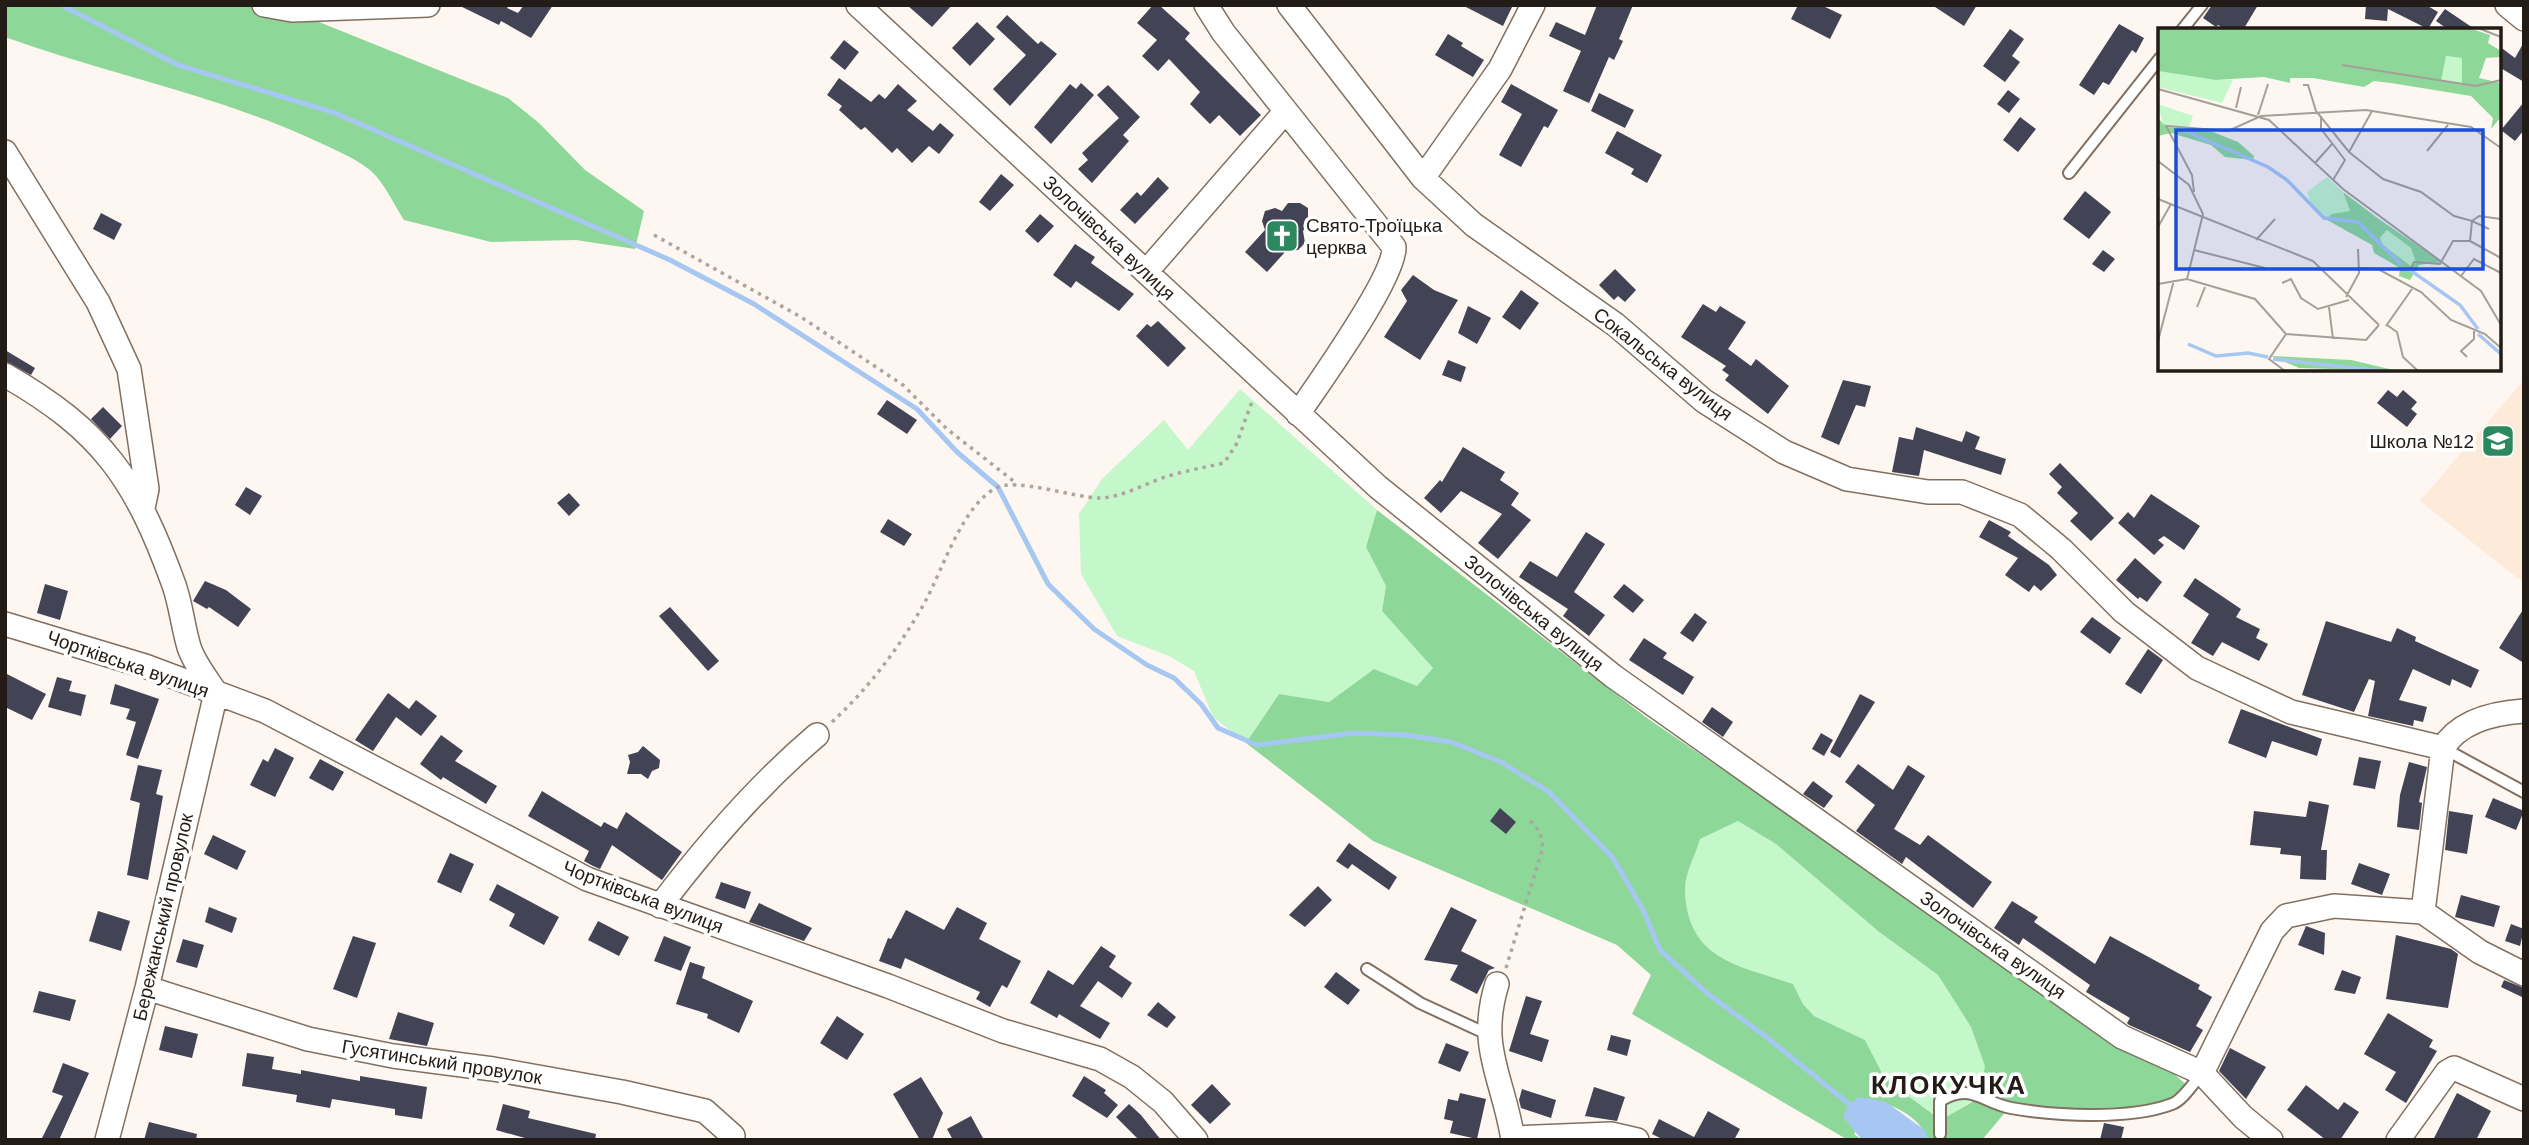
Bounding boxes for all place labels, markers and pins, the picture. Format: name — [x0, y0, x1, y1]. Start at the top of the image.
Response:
place label: Свято-Троїцька церква — [1306, 215, 1443, 258]
church icon: Свято-Троїцька церква — [1263, 217, 1301, 255]
school or university icon: Школа №12 — [2479, 422, 2517, 460]
place label: Школа №12 — [2369, 431, 2474, 452]

